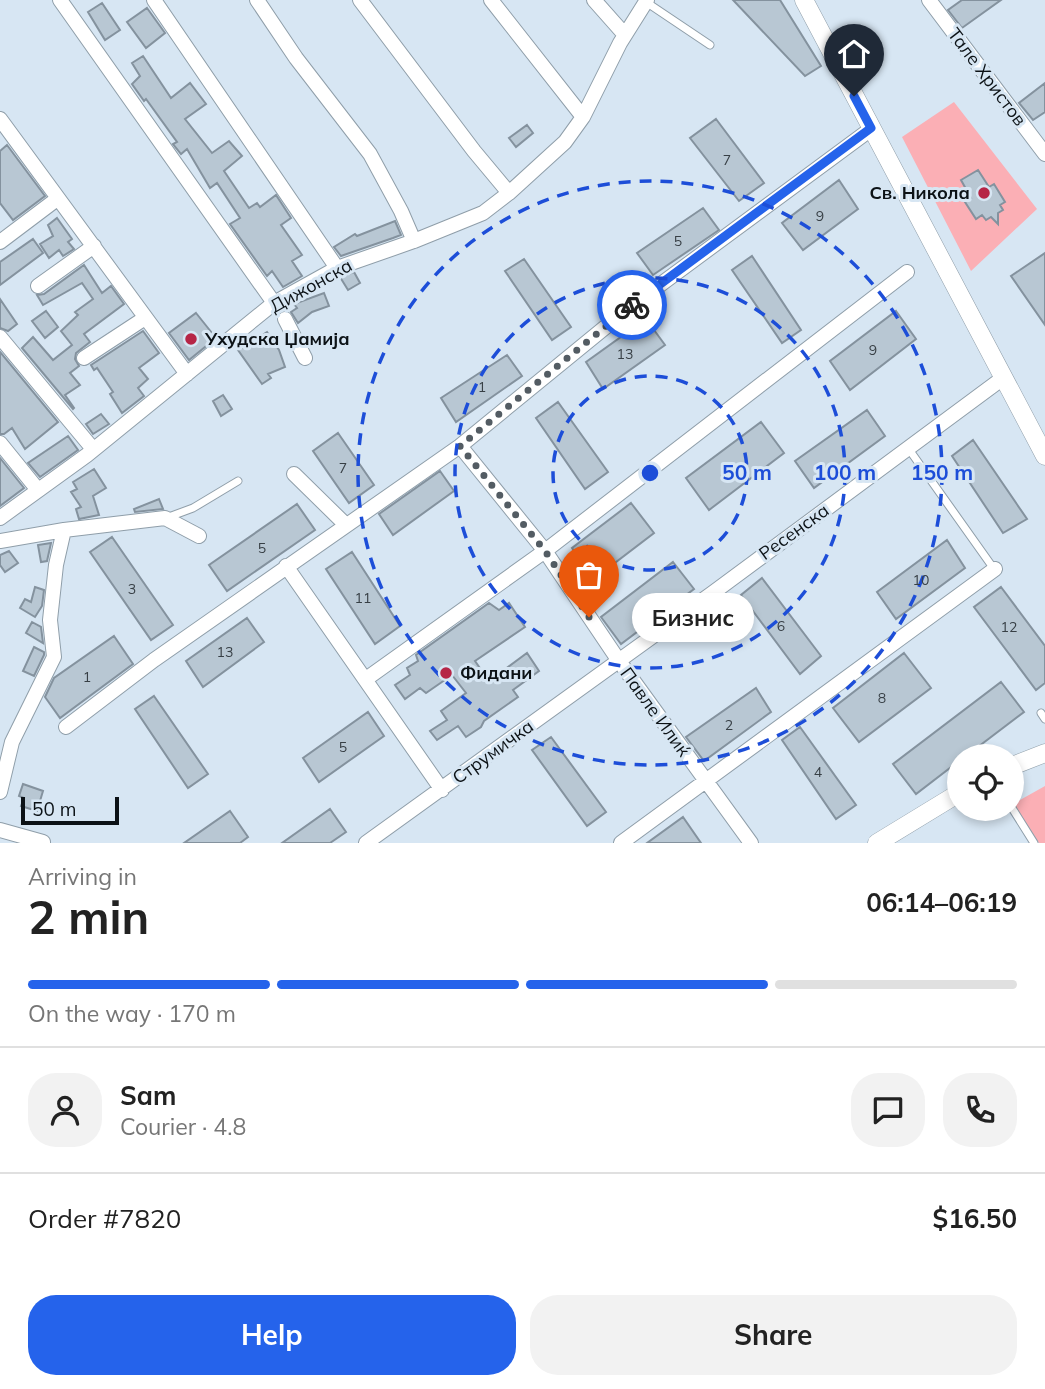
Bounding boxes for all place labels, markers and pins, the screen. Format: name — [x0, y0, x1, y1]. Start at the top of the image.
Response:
pin — [824, 24, 884, 96]
place label: Св. Никола — [869, 181, 970, 204]
marker: Св. Никола — [976, 185, 992, 201]
place label: Ухудска Џамија — [204, 327, 350, 350]
marker: Ухудска Џамија — [183, 331, 199, 347]
centre of rings — [638, 461, 662, 485]
pin — [559, 545, 619, 617]
callout: Бизнис — [631, 592, 754, 642]
place label: Фидани — [460, 661, 532, 684]
marker: Фидани — [438, 665, 454, 681]

